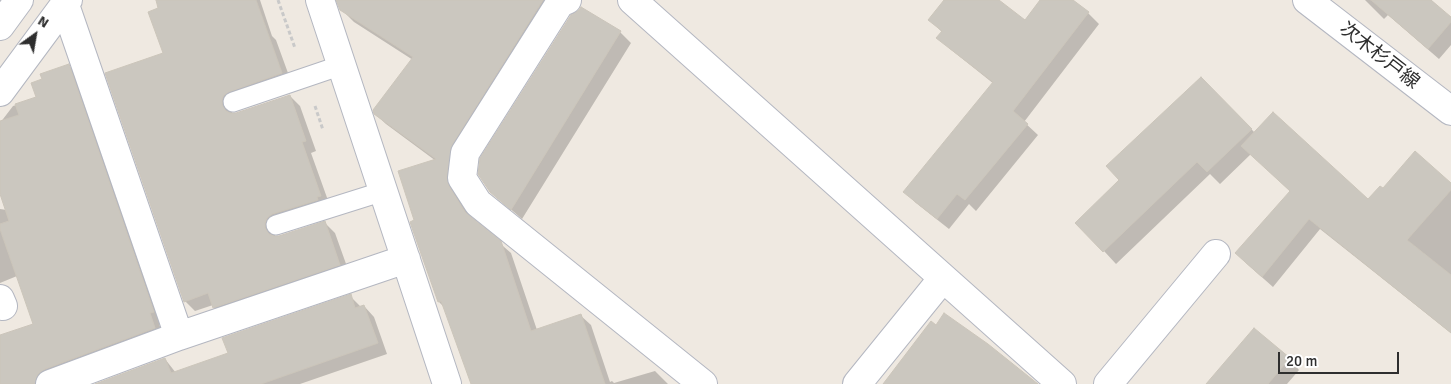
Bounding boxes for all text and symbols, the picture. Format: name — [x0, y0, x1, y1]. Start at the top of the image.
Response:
north arrow — [10, 10, 60, 60]
text: N — [35, 12, 52, 32]
street label: 次木杉戸線 — [1335, 18, 1423, 94]
scale bar — [1281, 342, 1402, 374]
text: 20 m — [1286, 352, 1317, 370]

